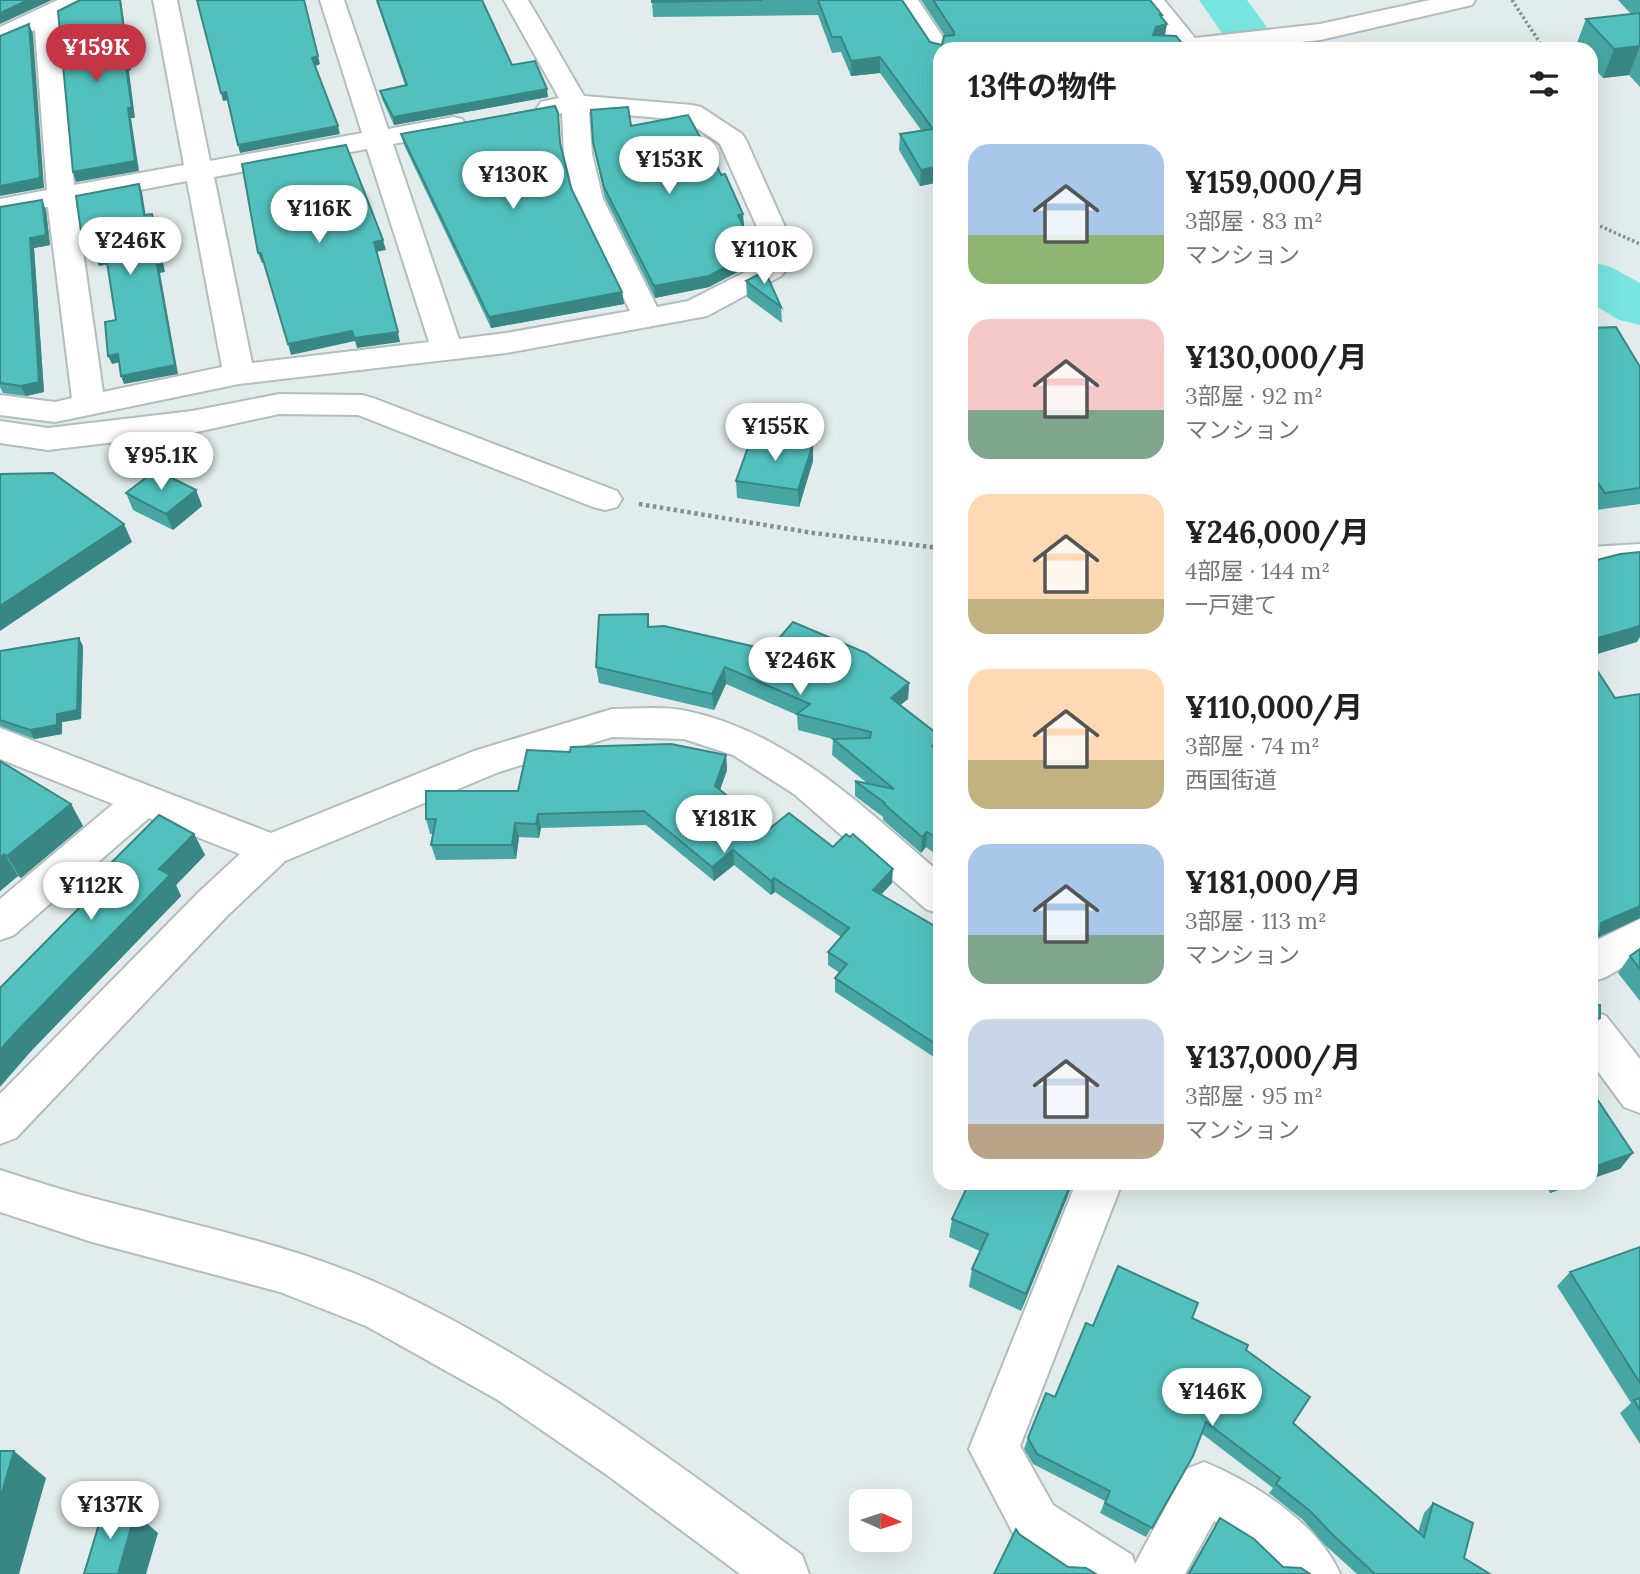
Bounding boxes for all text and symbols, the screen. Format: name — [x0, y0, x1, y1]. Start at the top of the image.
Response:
pin: ¥159K — [47, 24, 145, 84]
text: ¥159K — [62, 32, 130, 61]
icon: filters — [1525, 65, 1563, 103]
text: 13件の物件 — [968, 67, 1117, 105]
pin: ¥153K — [620, 136, 718, 196]
text: ¥153K — [635, 144, 703, 173]
pin: ¥130K — [464, 152, 562, 211]
text: ¥130K — [478, 159, 548, 188]
text: ¥159,000/月 — [1185, 163, 1365, 201]
icon: home — [1024, 172, 1108, 256]
pin: ¥116K — [270, 186, 368, 245]
text: ¥116K — [287, 193, 351, 222]
text: 3部屋 · 83 m² — [1185, 206, 1323, 235]
pin: ¥246K — [81, 218, 179, 277]
text: ¥246K — [94, 225, 166, 254]
pin: ¥110K — [715, 226, 813, 286]
text: ¥110K — [731, 234, 797, 263]
text: マンション — [1185, 240, 1300, 269]
text: ¥130,000/月 — [1185, 338, 1368, 376]
icon: home — [1024, 347, 1108, 431]
text: 3部屋 · 92 m² — [1185, 381, 1323, 410]
pin: ¥155K — [726, 404, 824, 463]
text: ¥155K — [741, 411, 809, 440]
text: マンション — [1185, 415, 1300, 444]
pin: ¥95.1K — [104, 433, 218, 492]
text: ¥95.1K — [124, 440, 198, 469]
text: ¥246,000/月 — [1185, 513, 1370, 551]
icon: home — [1024, 522, 1108, 606]
text: 4部屋 · 144 m² — [1185, 556, 1330, 585]
text: 一戸建て — [1185, 590, 1277, 619]
pin: ¥246K — [751, 638, 849, 697]
text: ¥246K — [764, 645, 836, 674]
text: ¥110,000/月 — [1185, 688, 1363, 726]
icon: home — [1024, 697, 1108, 781]
text: 3部屋 · 74 m² — [1185, 731, 1320, 760]
text: 西国街道 — [1185, 765, 1277, 794]
pin: ¥181K — [675, 796, 773, 855]
text: ¥181K — [692, 803, 756, 832]
pin: ¥112K — [42, 862, 140, 922]
text: ¥181,000/月 — [1185, 863, 1362, 901]
text: ¥112K — [59, 870, 123, 899]
icon: home — [1024, 872, 1108, 956]
text: 3部屋 · 113 m² — [1185, 906, 1327, 935]
text: マンション — [1185, 940, 1300, 969]
text: ¥137,000/月 — [1185, 1038, 1361, 1076]
icon: home — [1024, 1047, 1108, 1131]
text: 3部屋 · 95 m² — [1185, 1081, 1323, 1110]
text: マンション — [1185, 1115, 1300, 1144]
pin: ¥146K — [1163, 1368, 1261, 1428]
text: ¥146K — [1178, 1376, 1246, 1405]
pin: ¥137K — [61, 1482, 159, 1541]
text: ¥137K — [77, 1489, 143, 1518]
north arrow — [849, 1489, 912, 1552]
map controls — [849, 1489, 912, 1552]

